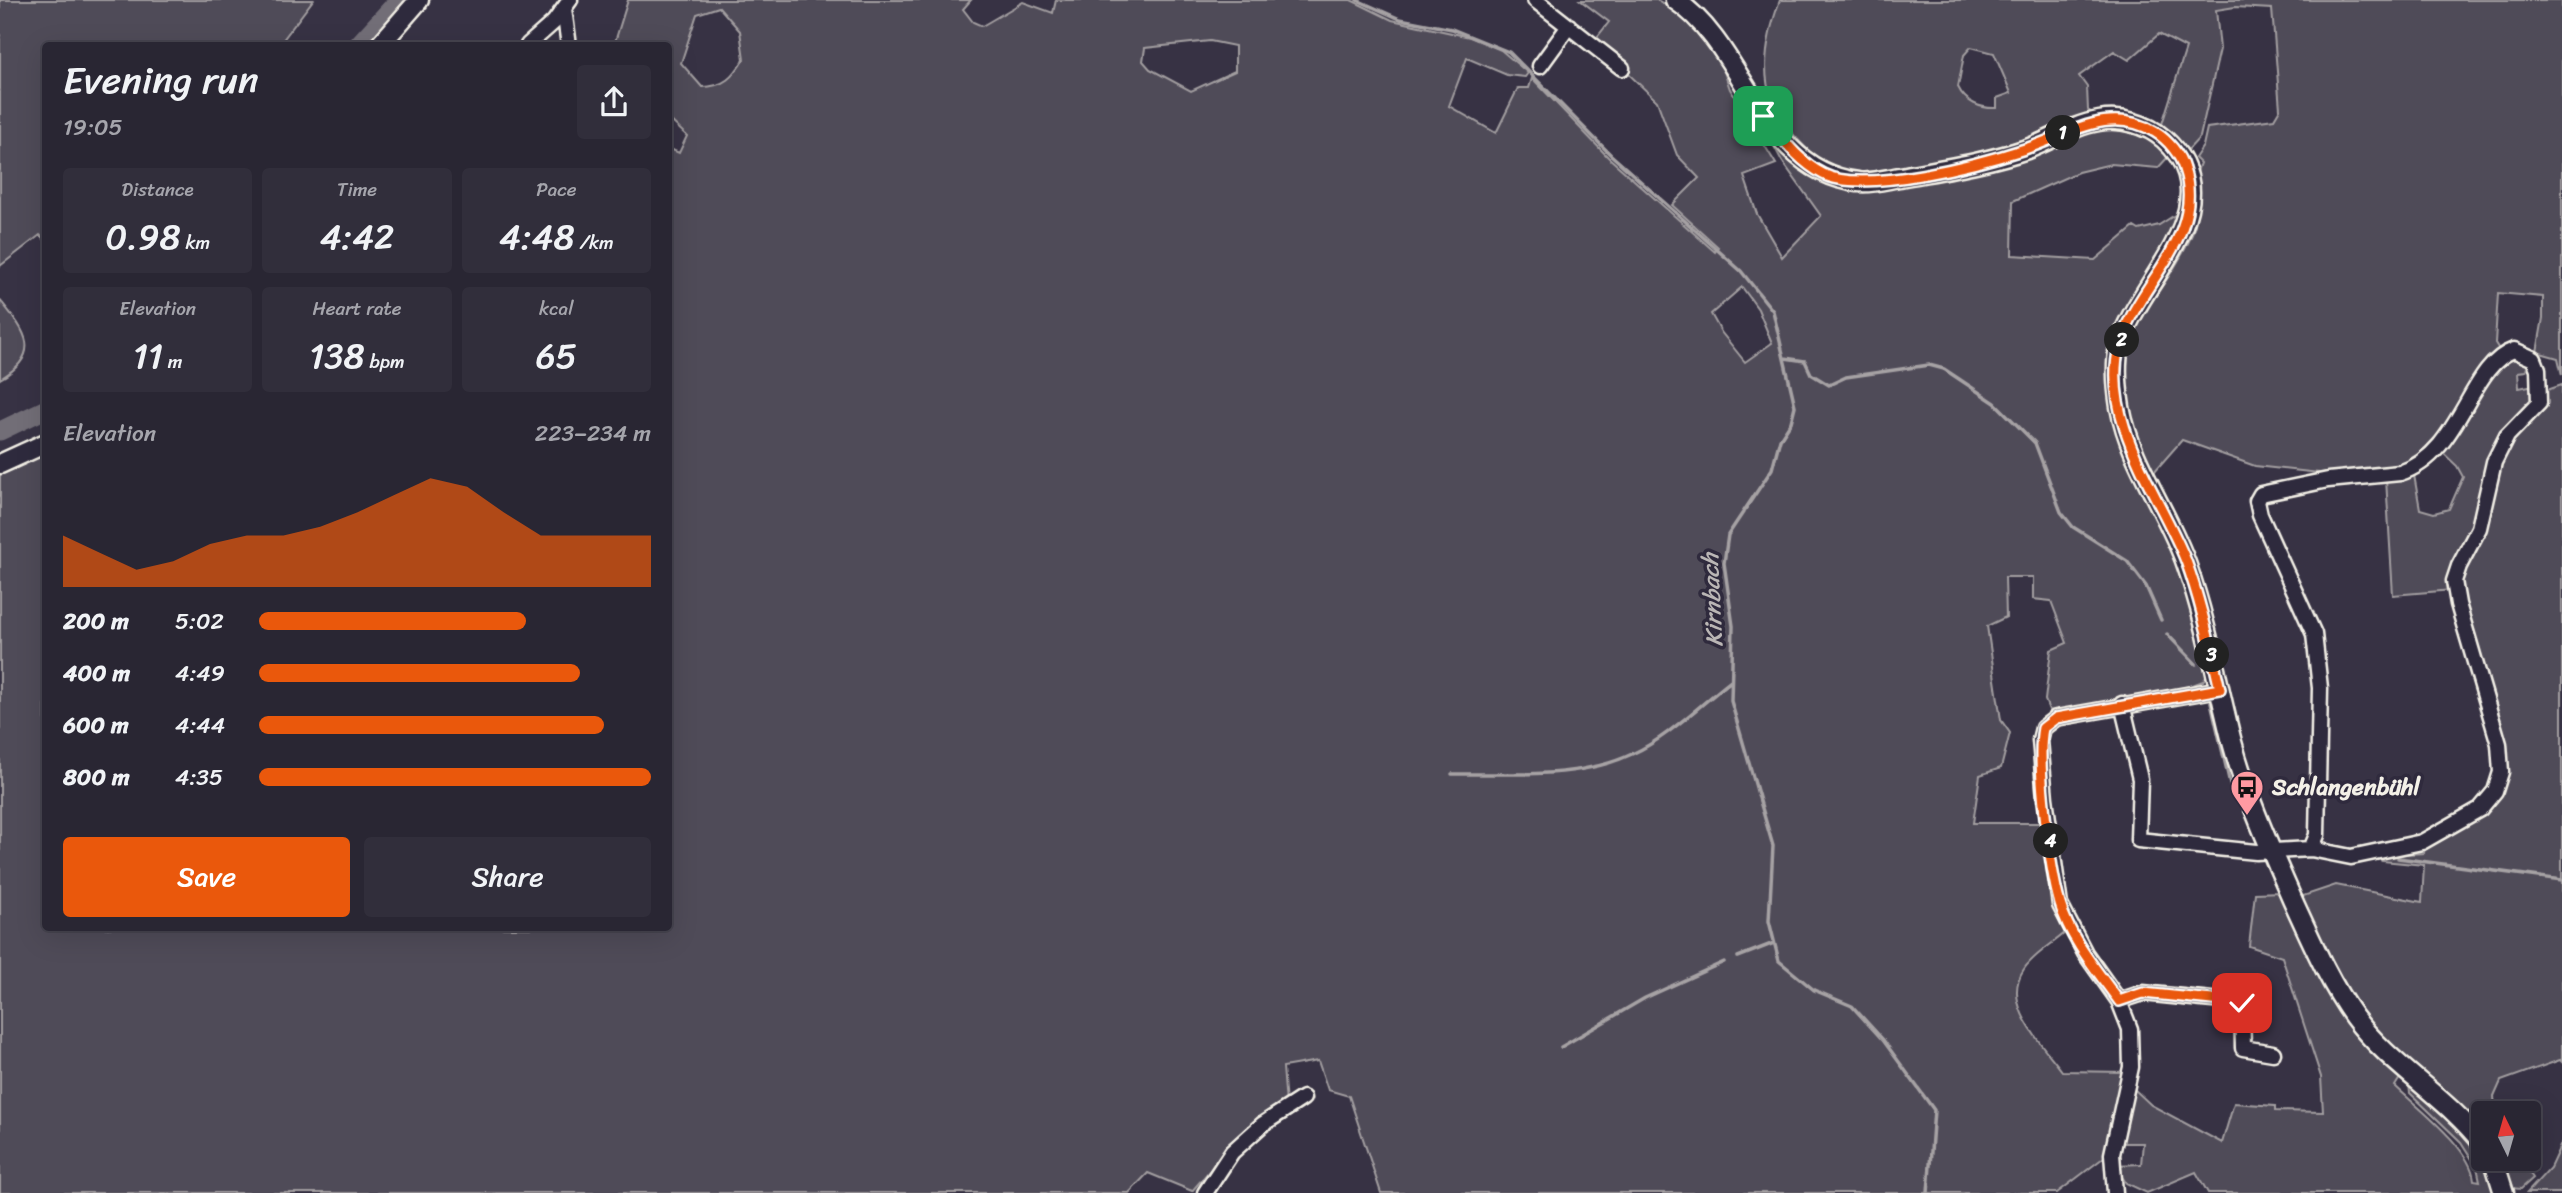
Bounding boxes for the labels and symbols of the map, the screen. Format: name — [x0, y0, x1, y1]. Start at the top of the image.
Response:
pin — [1733, 86, 1793, 146]
pin: 1 — [2046, 116, 2080, 150]
pin: 2 — [2104, 322, 2140, 358]
water label: Kirnbach — [1688, 550, 1735, 648]
pin: 3 — [2194, 638, 2230, 672]
place label: Schlangenbühl — [2271, 767, 2421, 808]
bus stop icon: Schlangenbühl — [2228, 768, 2266, 817]
pin: 4 — [2034, 824, 2068, 858]
pin — [2212, 973, 2272, 1033]
north arrow — [2471, 1101, 2541, 1171]

